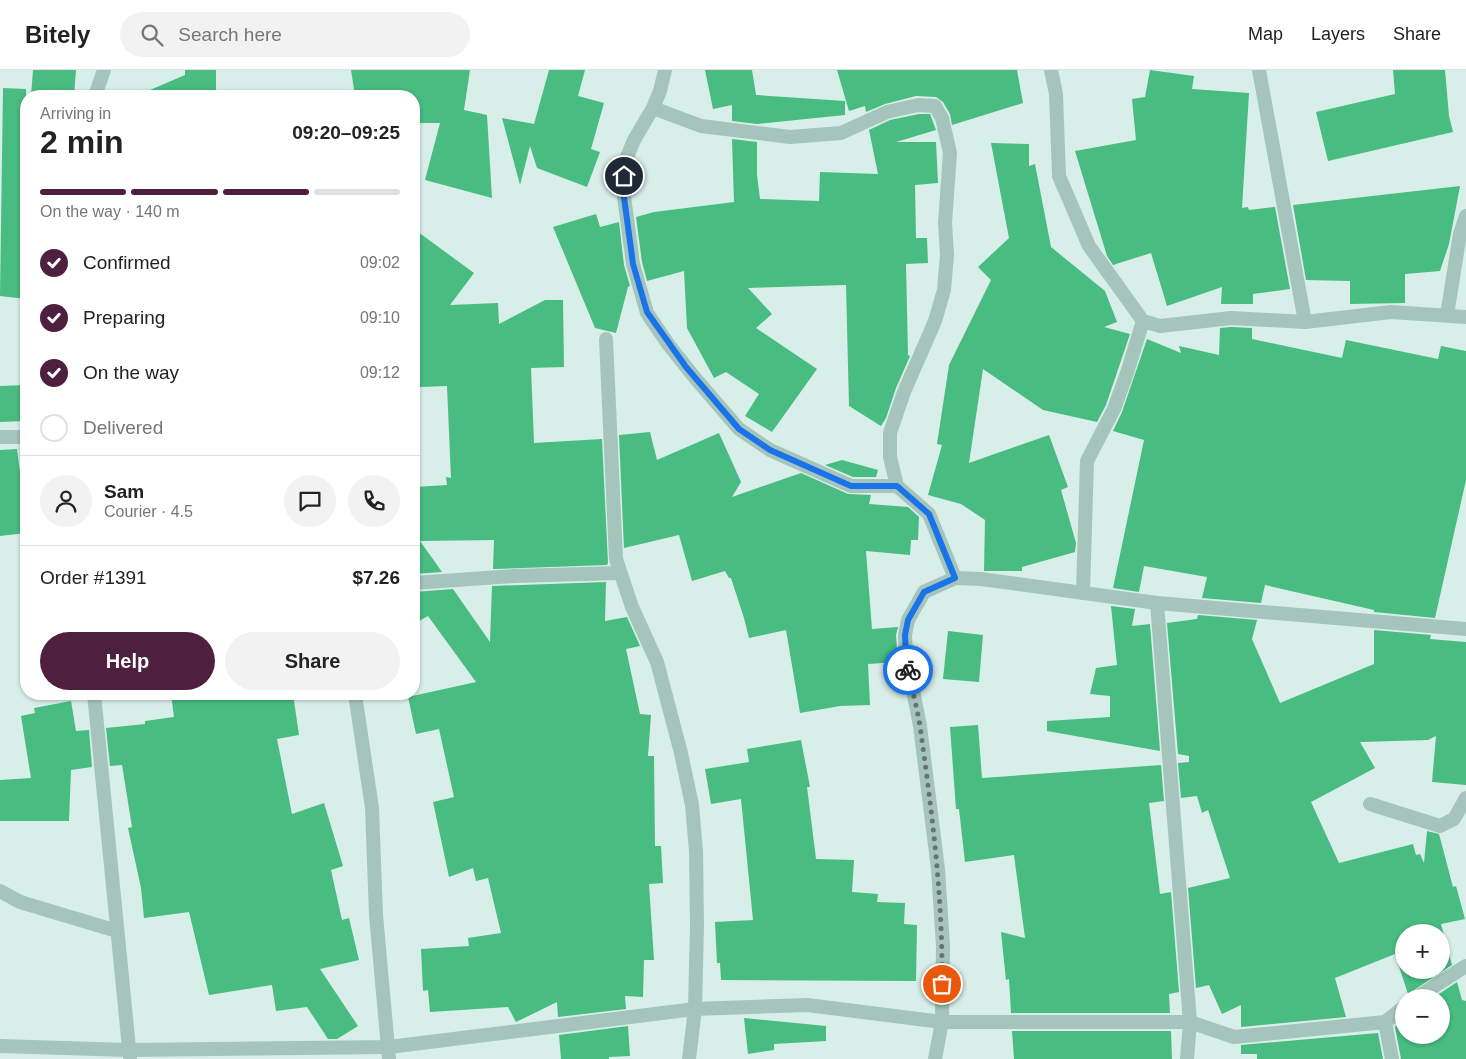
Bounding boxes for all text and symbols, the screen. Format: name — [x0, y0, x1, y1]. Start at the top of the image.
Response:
search box — [120, 12, 470, 57]
text: Bitely — [25, 21, 90, 48]
icon: search — [138, 21, 166, 49]
text: Search here — [178, 24, 282, 45]
text: Map — [1248, 24, 1283, 44]
text: Layers — [1311, 24, 1365, 44]
text: Share — [1393, 24, 1441, 44]
text: Arriving in — [40, 105, 111, 122]
text: 09:20–09:25 — [292, 122, 400, 143]
text: 2 min — [40, 124, 124, 160]
pin — [603, 155, 645, 197]
icon: home — [610, 162, 638, 190]
text: On the way · 140 m — [40, 203, 180, 220]
icon: check — [40, 249, 68, 277]
text: Confirmed — [83, 252, 171, 273]
text: 09:02 — [360, 254, 400, 271]
icon: check — [40, 304, 68, 332]
text: Preparing — [83, 307, 165, 328]
text: 09:10 — [360, 309, 400, 326]
icon: check — [40, 359, 68, 387]
text: On the way — [83, 362, 179, 383]
text: 09:12 — [360, 364, 400, 381]
text: Delivered — [83, 417, 163, 438]
button: person — [40, 475, 92, 527]
button: chat — [284, 475, 336, 527]
button: phone — [348, 475, 400, 527]
text: Sam — [104, 481, 144, 502]
text: Courier · 4.5 — [104, 503, 193, 520]
text: Order #1391 — [40, 567, 147, 588]
text: $7.26 — [352, 567, 400, 588]
button: Help — [40, 632, 215, 690]
button: Share — [225, 632, 400, 690]
courier — [883, 645, 933, 695]
icon: bike — [894, 656, 922, 684]
map controls — [1395, 924, 1450, 1044]
button: + — [1395, 924, 1450, 979]
pin — [921, 963, 963, 1005]
icon: bag — [928, 970, 956, 998]
button: − — [1395, 989, 1450, 1044]

